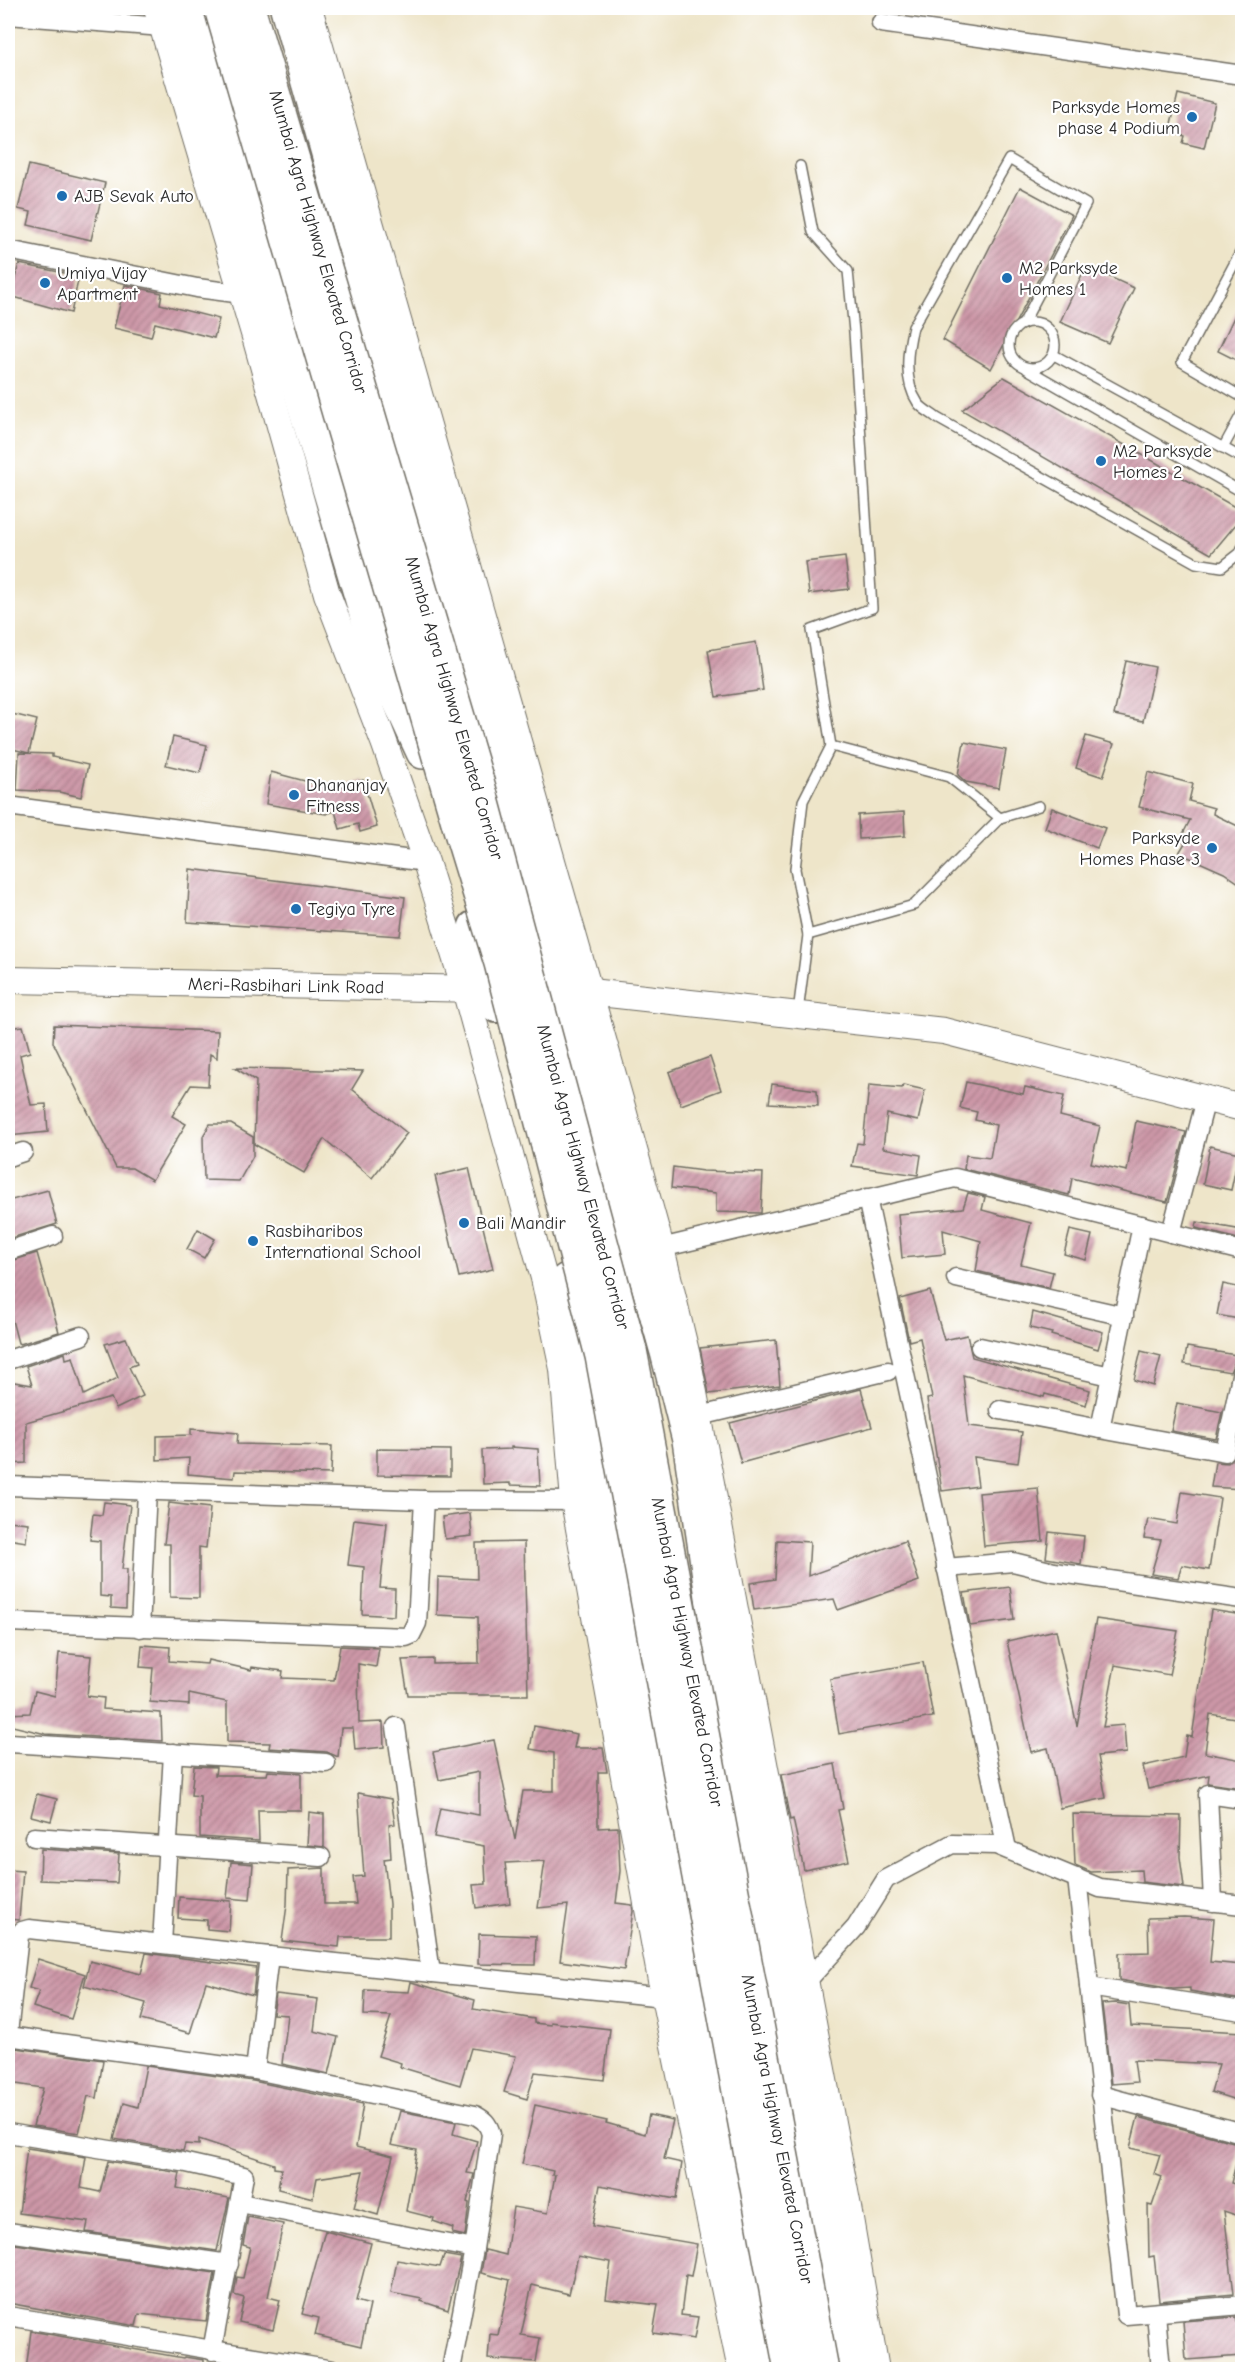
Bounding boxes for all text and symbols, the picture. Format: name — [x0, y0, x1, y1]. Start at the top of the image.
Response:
street label: Mumbai Agra Highway Elevated Corridor — [264, 88, 372, 397]
place label: Parksyde Homes phase 4 Podium — [1052, 97, 1180, 139]
marker: Parksyde Homes phase 4 Podium — [1185, 110, 1199, 124]
place label: AJB Sevak Auto — [74, 186, 194, 207]
marker: AJB Sevak Auto — [55, 189, 69, 203]
place label: M2 Parksyde Homes 1 — [1019, 258, 1118, 300]
place label: Umiya Vijay Apartment — [57, 263, 148, 305]
marker: M2 Parksyde Homes 1 — [1000, 271, 1014, 285]
marker: Umiya Vijay Apartment — [38, 276, 52, 290]
place label: M2 Parksyde Homes 2 — [1113, 441, 1212, 483]
marker: M2 Parksyde Homes 2 — [1094, 454, 1108, 468]
street label: Mumbai Agra Highway Elevated Corridor — [400, 554, 508, 863]
place label: Dhananjay Fitness — [306, 775, 388, 817]
marker: Dhananjay Fitness — [287, 788, 301, 802]
place label: Parksyde Homes Phase 3 — [1079, 828, 1200, 870]
marker: Parksyde Homes Phase 3 — [1205, 841, 1219, 855]
place label: Tegiya Tyre — [308, 899, 395, 920]
marker: Tegiya Tyre — [289, 902, 303, 916]
street label: Meri-Rasbihari Link Road — [188, 974, 384, 998]
street label: Mumbai Agra Highway Elevated Corridor — [532, 1022, 634, 1333]
place label: Bali Mandir — [476, 1213, 566, 1234]
marker: Bali Mandir — [457, 1216, 471, 1230]
place label: Rasbiharibos International School — [265, 1221, 421, 1263]
marker: Rasbiharibos International School — [246, 1234, 260, 1248]
street label: Mumbai Agra Highway Elevated Corridor — [647, 1495, 728, 1809]
street label: Mumbai Agra Highway Elevated Corridor — [737, 1972, 818, 2286]

